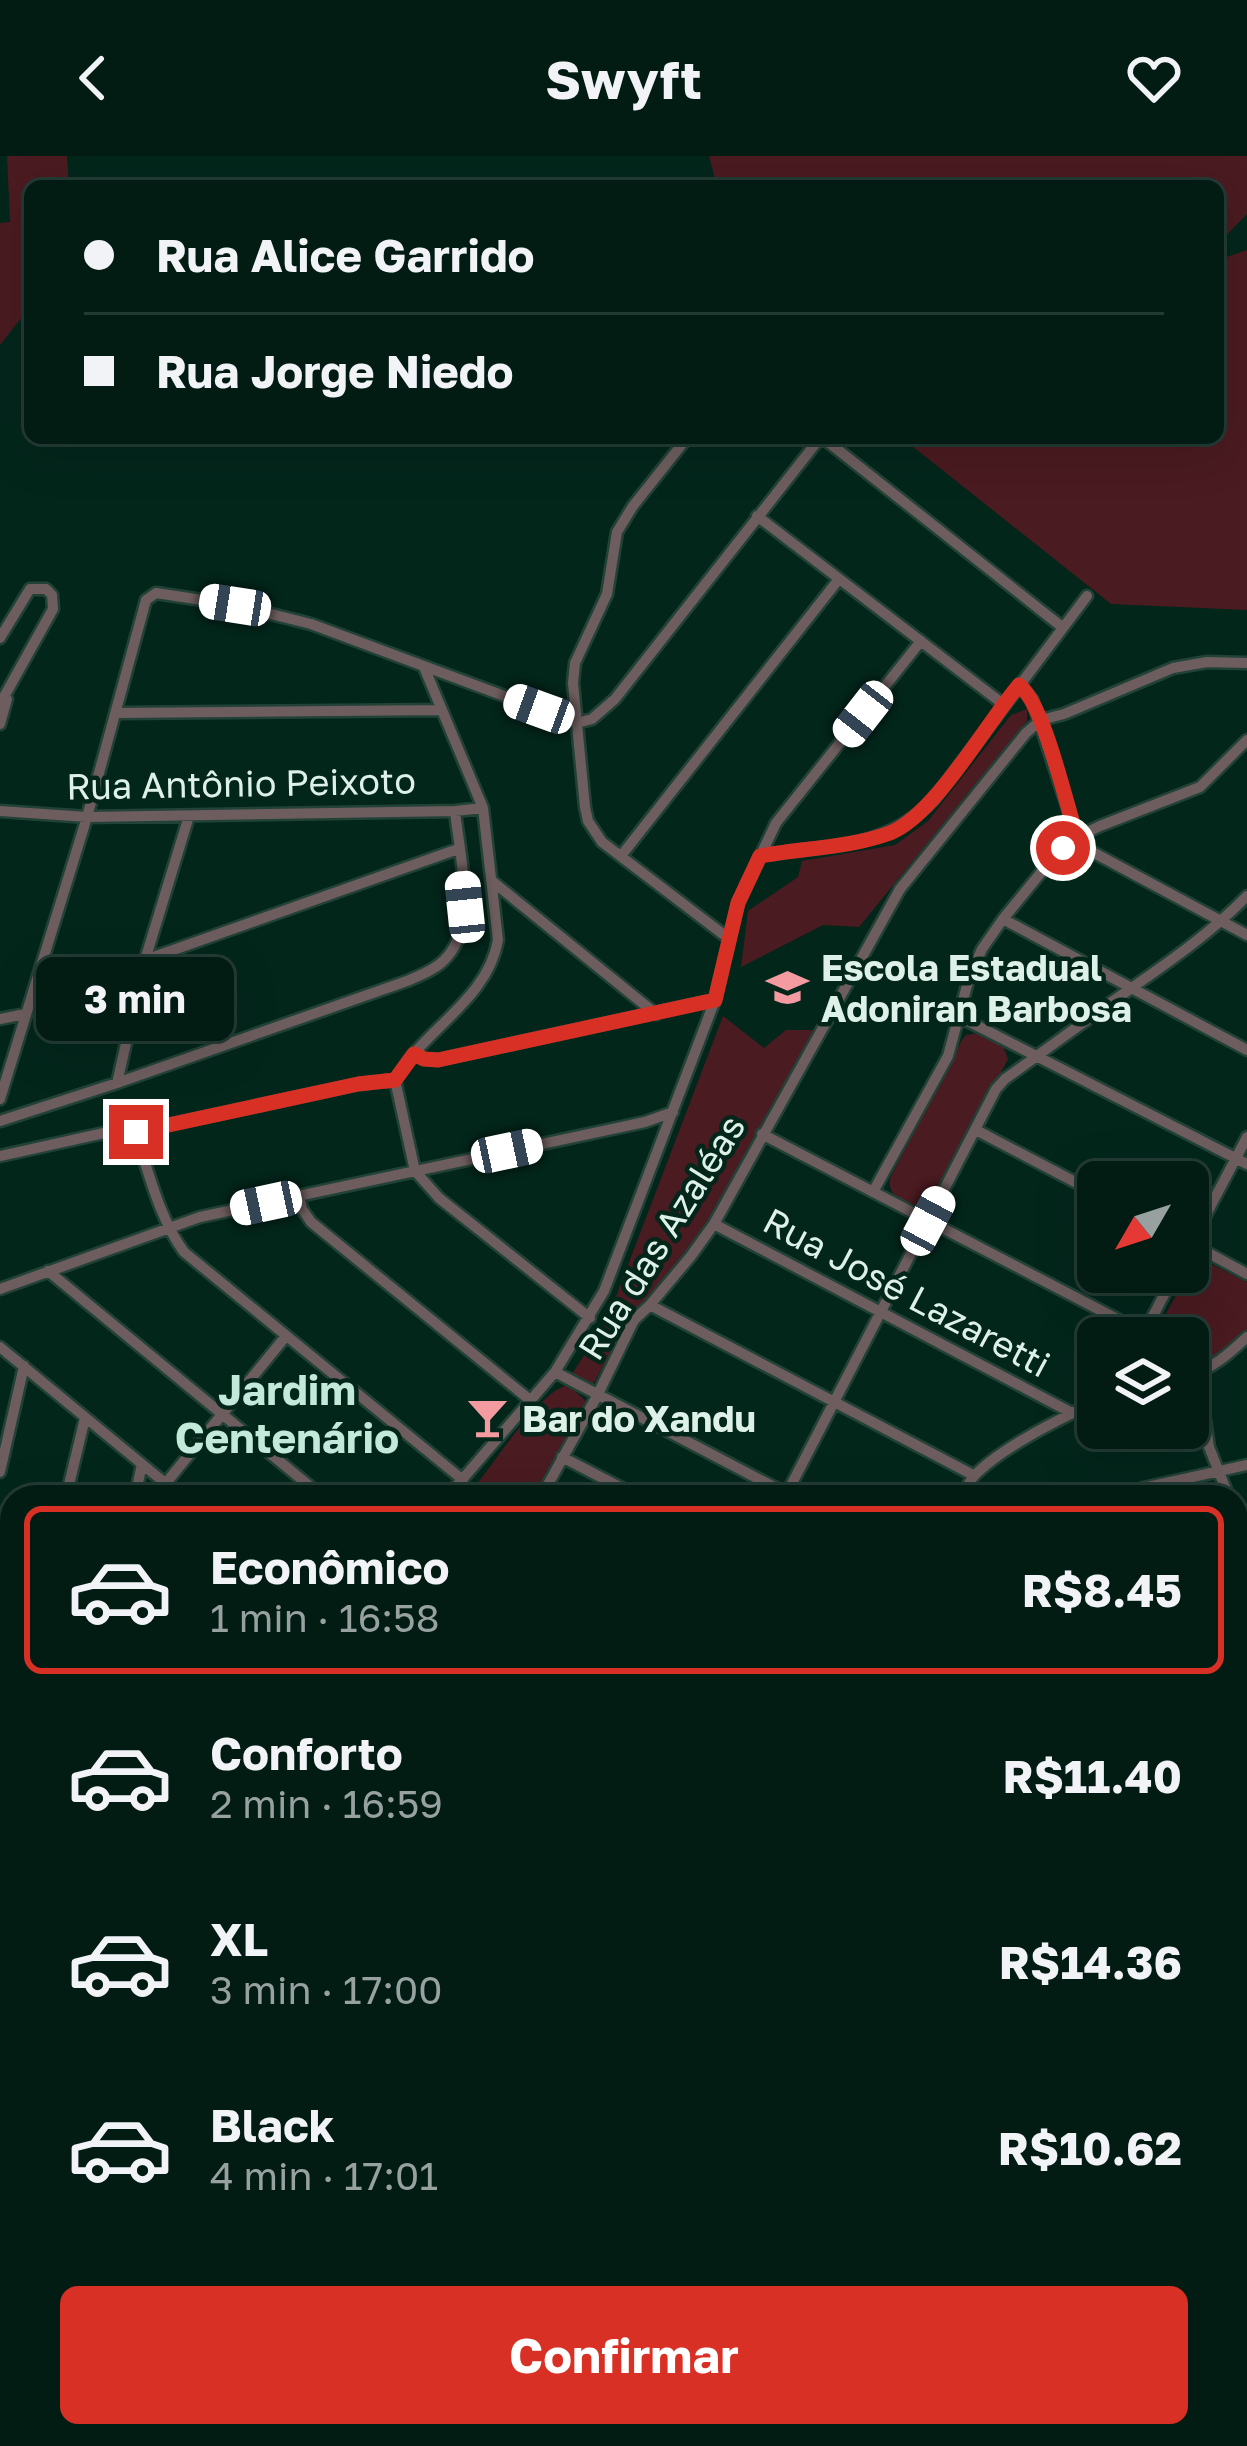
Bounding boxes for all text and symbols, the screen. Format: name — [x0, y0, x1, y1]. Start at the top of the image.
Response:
icon: back — [60, 45, 126, 111]
icon: heart — [1121, 45, 1187, 111]
text: Swyft — [545, 46, 702, 111]
text: Rua Alice Garrido — [156, 228, 535, 282]
text: Rua Jorge Niedo — [156, 344, 513, 398]
car — [197, 582, 273, 628]
car — [827, 675, 899, 753]
car — [499, 680, 579, 738]
street label: Rua Antônio Peixoto — [66, 758, 416, 808]
route start — [1036, 821, 1090, 875]
car — [443, 869, 487, 945]
place label: Escola Estadual Adoniran Barbosa — [821, 946, 1132, 1030]
callout: 3 min — [37, 958, 235, 1042]
school or university icon: Escola Estadual Adoniran Barbosa — [764, 965, 810, 1011]
text: 3 min — [84, 975, 186, 1022]
route end — [109, 1105, 163, 1159]
street label: Rua das Azaléas — [569, 1107, 753, 1367]
car — [468, 1126, 546, 1176]
north arrow — [1077, 1161, 1209, 1293]
map controls — [1077, 1161, 1209, 1449]
car — [227, 1178, 305, 1228]
car — [895, 1181, 961, 1261]
street label: Rua José Lazaretti — [757, 1198, 1057, 1386]
button: layers — [1077, 1317, 1209, 1449]
district label: Jardim Centenário — [175, 1364, 399, 1462]
bar icon: Bar do Xandu — [465, 1395, 511, 1441]
place label: Bar do Xandu — [522, 1397, 756, 1440]
icon: car — [66, 1536, 174, 1644]
text: Econômico — [210, 1540, 450, 1594]
text: R$8.45 — [1022, 1563, 1182, 1617]
text: 1 min · 16:58 — [210, 1594, 439, 1641]
icon: car — [66, 1722, 174, 1830]
text: Conforto — [210, 1726, 403, 1780]
text: R$11.40 — [1002, 1749, 1182, 1803]
text: 2 min · 16:59 — [210, 1780, 443, 1827]
icon: car — [66, 1908, 174, 2016]
text: XL — [210, 1912, 268, 1966]
text: R$14.36 — [999, 1935, 1182, 1989]
text: 3 min · 17:00 — [210, 1966, 442, 2013]
icon: car — [66, 2094, 174, 2202]
text: Black — [210, 2098, 335, 2152]
text: R$10.62 — [998, 2121, 1182, 2175]
text: 4 min · 17:01 — [210, 2152, 438, 2199]
button: Confirmar — [60, 2286, 1188, 2424]

